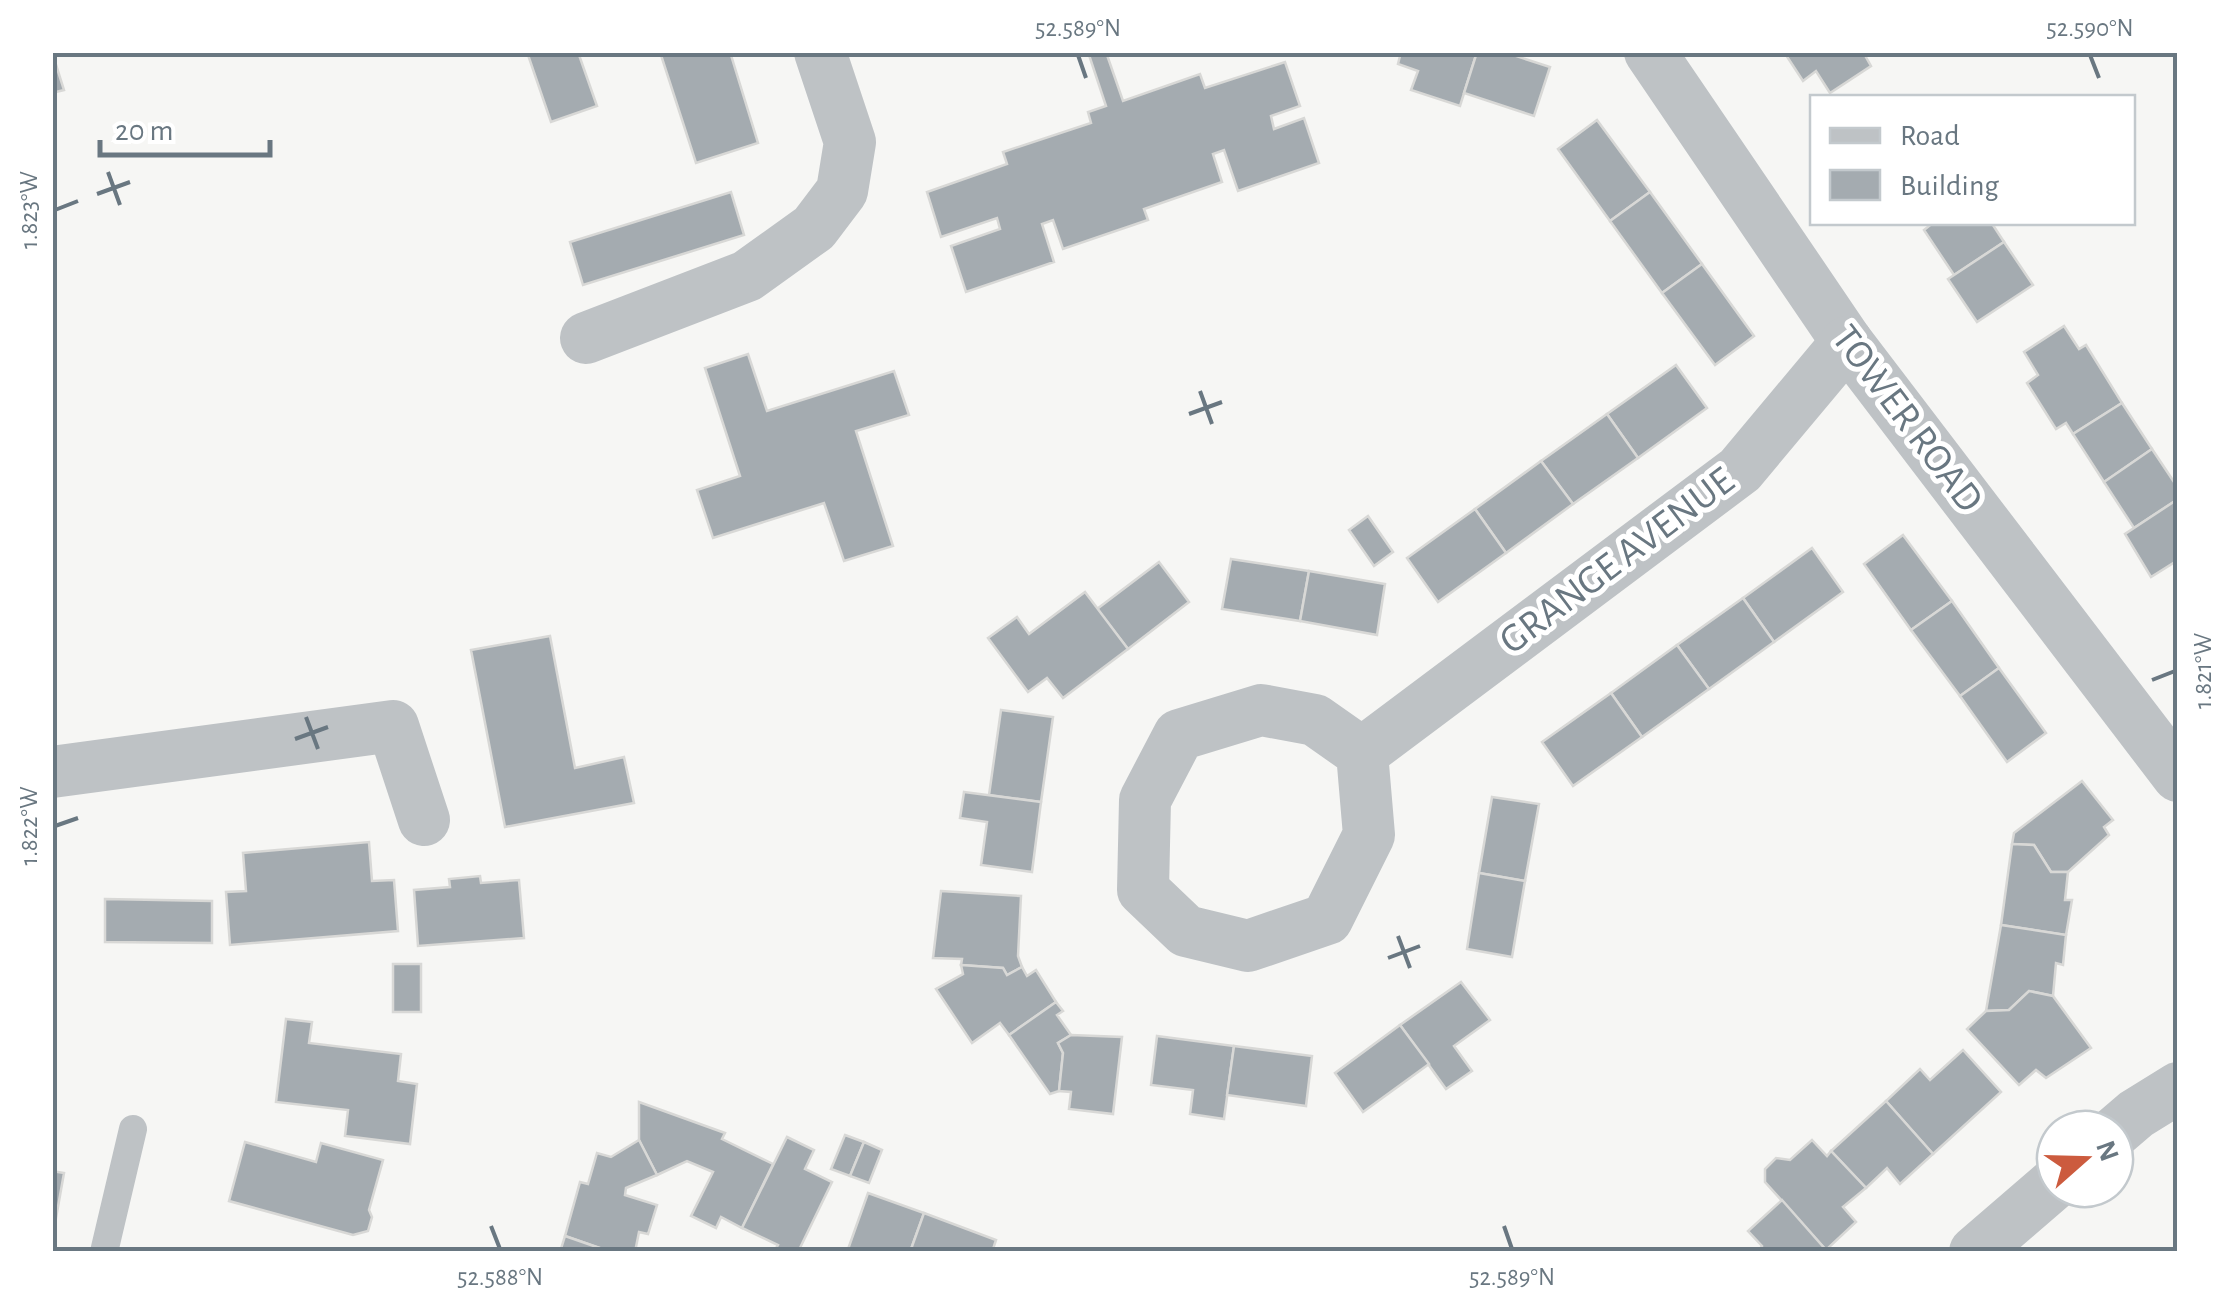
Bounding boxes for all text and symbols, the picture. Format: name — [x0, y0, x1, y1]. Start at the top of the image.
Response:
text: 52.589°N — [1035, 16, 1121, 41]
text: 52.590°N — [2046, 16, 2134, 41]
scale bar — [100, 95, 270, 157]
legend — [1810, 95, 2135, 225]
text: 20 m — [115, 116, 173, 146]
text: Road — [1900, 121, 1960, 151]
text: 1.823°W — [17, 170, 42, 249]
text: Building — [1900, 171, 1999, 201]
street label: TOWER ROAD — [1824, 318, 1990, 520]
street label: GRANGE AVENUE — [1493, 460, 1741, 662]
text: 1.821°W — [2191, 632, 2216, 709]
text: 1.822°W — [17, 786, 42, 865]
north arrow — [2035, 1109, 2135, 1209]
text: N — [2090, 1137, 2123, 1165]
text: 52.588°N — [457, 1265, 543, 1290]
text: 52.589°N — [1469, 1265, 1555, 1290]

